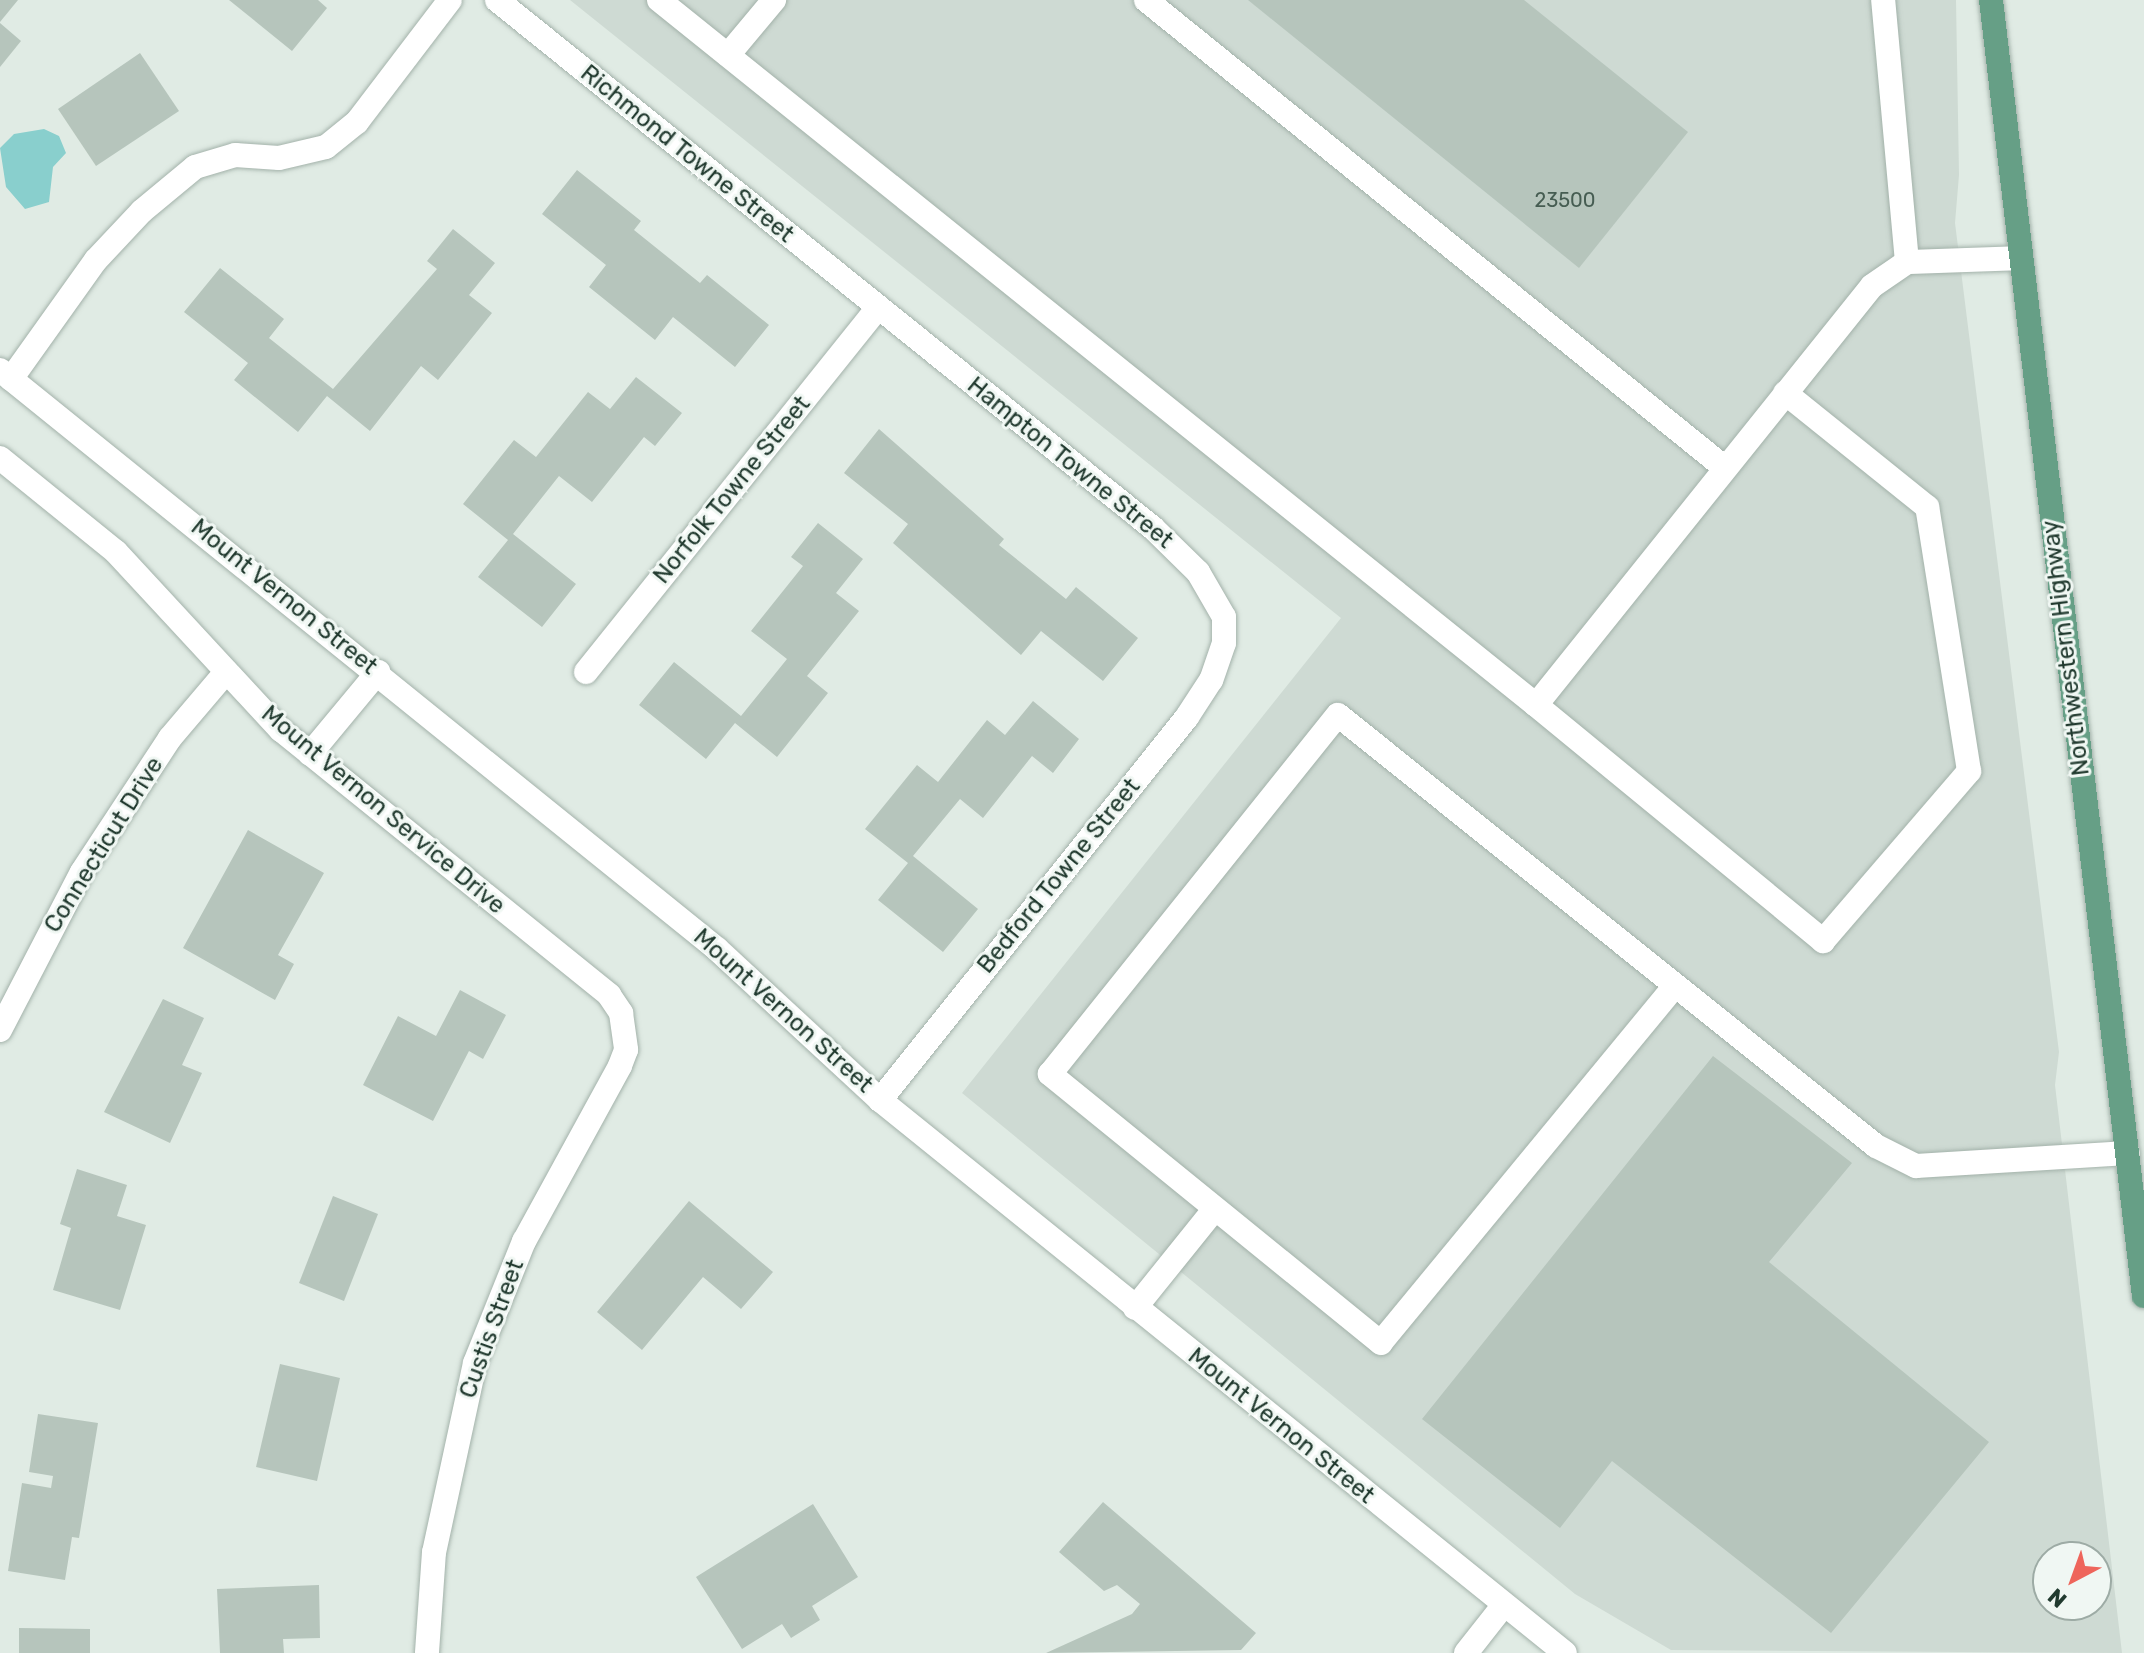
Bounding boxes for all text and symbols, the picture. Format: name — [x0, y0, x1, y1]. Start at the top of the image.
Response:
street label: Richmond Towne Street — [574, 59, 800, 249]
house number: 23500 — [1534, 188, 1596, 212]
street label: Hampton Towne Street — [961, 371, 1179, 555]
street label: Norfolk Towne Street — [647, 390, 817, 590]
street label: Mount Vernon Street — [185, 513, 383, 681]
street label: Northwestern Highway — [2036, 519, 2096, 777]
street label: Mount Vernon Service Drive — [255, 699, 511, 921]
street label: Connecticut Drive — [38, 752, 170, 938]
street label: Bedford Towne Street — [971, 772, 1147, 980]
street label: Mount Vernon Street — [687, 923, 879, 1099]
street label: Custis Street — [454, 1256, 530, 1402]
street label: Mount Vernon Street — [1182, 1342, 1380, 1510]
north arrow — [2032, 1541, 2112, 1621]
text: N — [2042, 1583, 2072, 1613]

